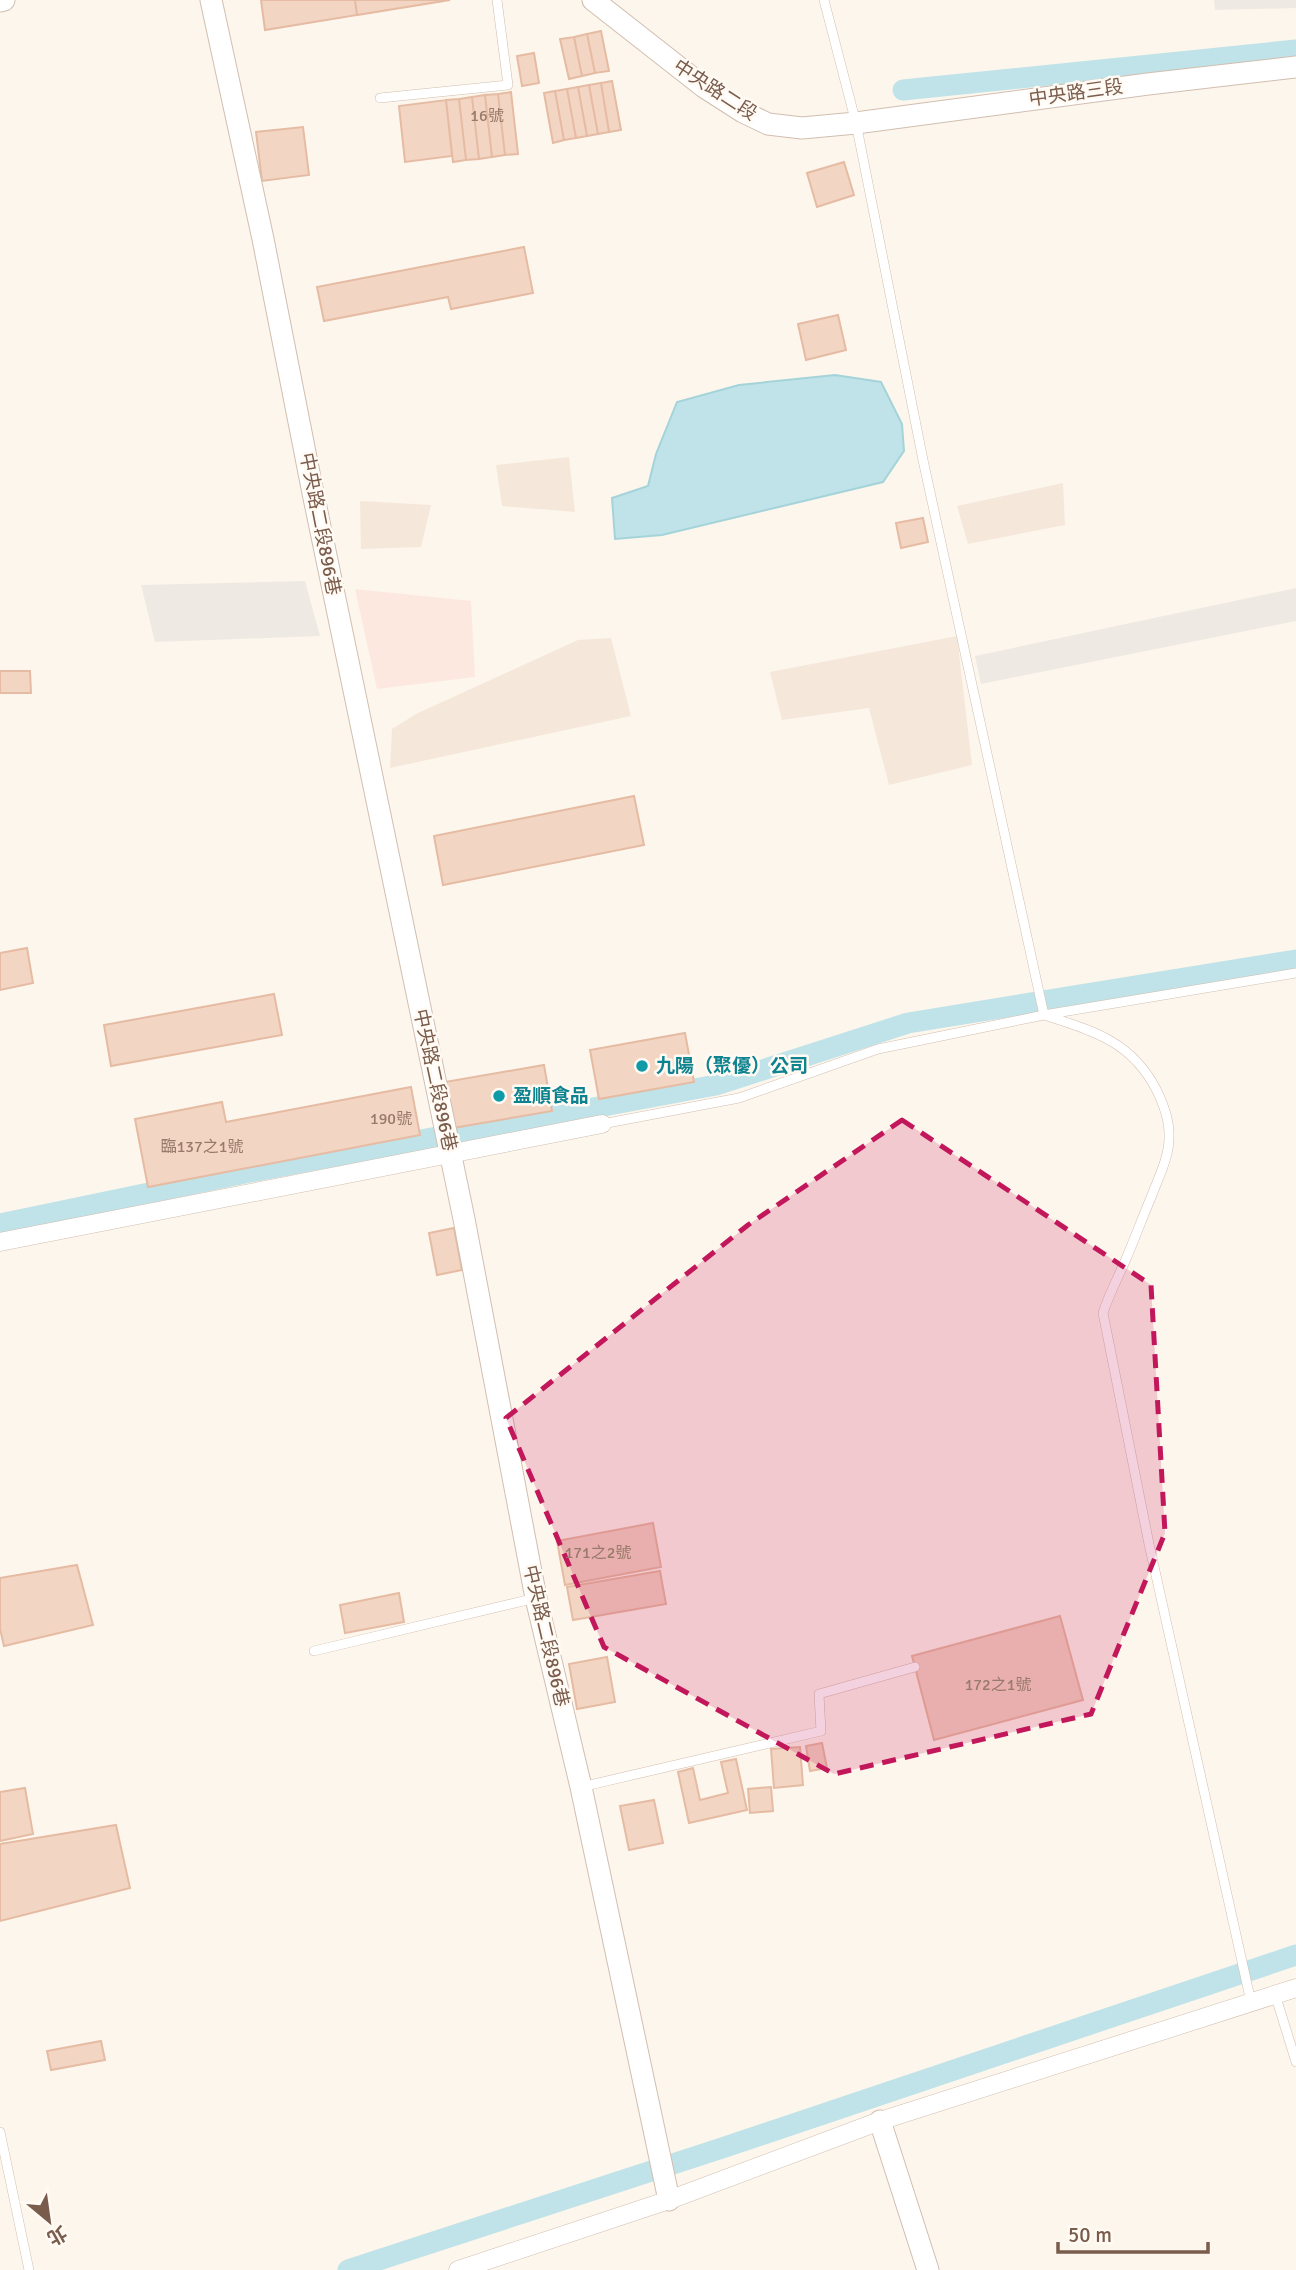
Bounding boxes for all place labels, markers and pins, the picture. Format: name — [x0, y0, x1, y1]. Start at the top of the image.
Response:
place label: 九陽（聚優）公司 — [656, 1054, 808, 1078]
marker: 九陽（聚優）公司 — [634, 1058, 650, 1074]
place label: 盈順食品 — [513, 1084, 589, 1108]
marker: 盈順食品 — [491, 1088, 507, 1104]

